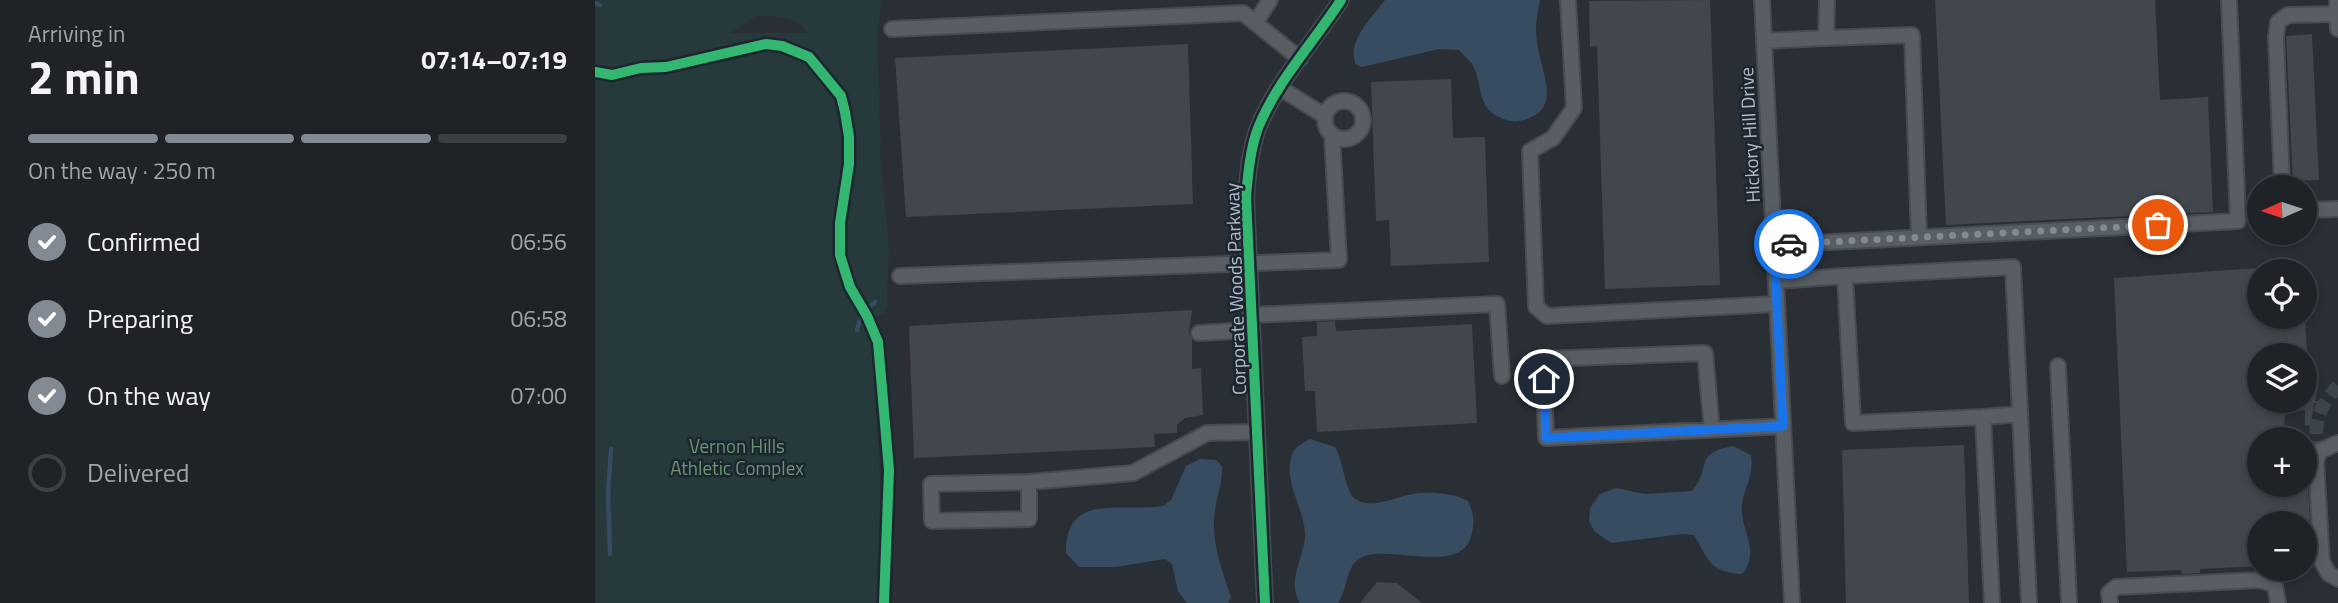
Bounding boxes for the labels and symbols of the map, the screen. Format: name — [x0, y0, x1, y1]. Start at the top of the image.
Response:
street label: Hickory Hill Drive — [1731, 67, 1767, 203]
north arrow — [2247, 175, 2317, 245]
street label: Corporate Woods Parkway — [1217, 182, 1253, 396]
pin — [2128, 195, 2188, 255]
courier — [1754, 209, 1824, 279]
pin — [1514, 349, 1574, 409]
park label: Vernon Hills Athletic Complex — [670, 431, 804, 482]

